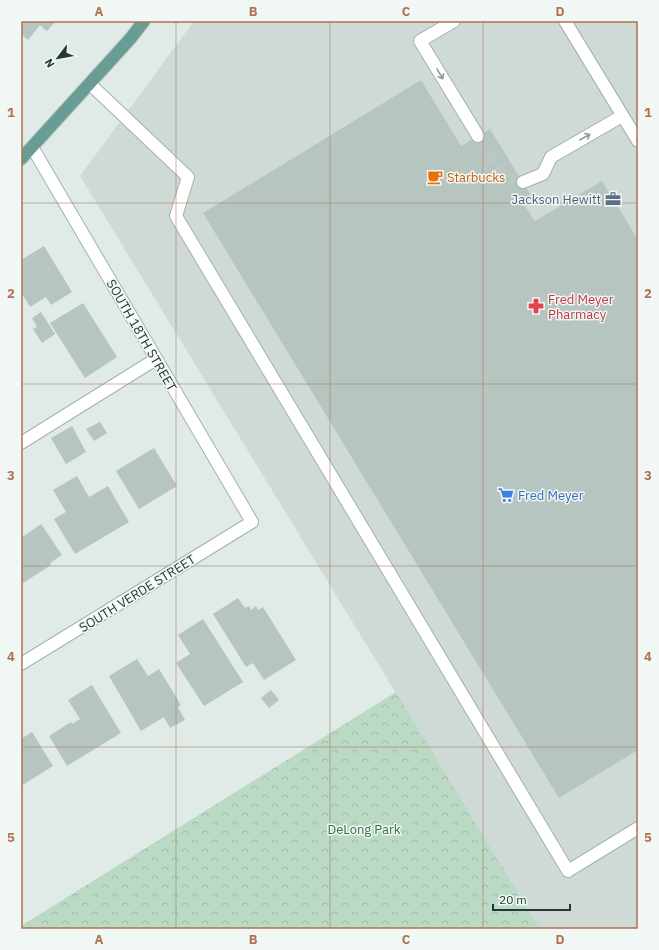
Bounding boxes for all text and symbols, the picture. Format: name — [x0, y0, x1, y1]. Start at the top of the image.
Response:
text: A — [95, 3, 104, 20]
text: B — [249, 3, 258, 20]
text: C — [402, 3, 411, 20]
text: D — [555, 3, 565, 20]
north arrow — [38, 38, 78, 78]
text: N — [41, 56, 58, 70]
one-way arrow — [437, 68, 445, 80]
text: 1 — [7, 104, 15, 121]
text: 1 — [644, 104, 652, 121]
one-way arrow — [579, 133, 591, 141]
cafe icon: Starbucks — [426, 168, 444, 186]
place label: Starbucks — [447, 169, 505, 186]
office icon: Jackson Hewitt — [604, 190, 622, 208]
place label: Jackson Hewitt — [512, 191, 601, 208]
street label: SOUTH 18TH STREET — [103, 276, 181, 395]
text: 2 — [7, 285, 15, 302]
text: 2 — [644, 285, 652, 302]
place label: Fred Meyer Pharmacy — [548, 291, 614, 323]
pharmacy icon: Fred Meyer Pharmacy — [527, 297, 545, 315]
text: 3 — [7, 467, 15, 484]
text: 3 — [644, 467, 652, 484]
supermarket icon: Fred Meyer — [497, 486, 515, 504]
place label: Fred Meyer — [518, 487, 584, 504]
street label: SOUTH VERDE STREET — [76, 550, 199, 636]
text: 4 — [7, 648, 15, 665]
text: 4 — [644, 648, 652, 665]
park label: DeLong Park — [327, 821, 401, 838]
text: 5 — [7, 829, 15, 846]
text: 5 — [644, 829, 652, 846]
scale bar — [493, 886, 570, 912]
text: 20 m — [499, 892, 527, 907]
text: A — [95, 931, 104, 948]
text: B — [249, 931, 258, 948]
text: C — [402, 931, 411, 948]
text: D — [555, 931, 565, 948]

